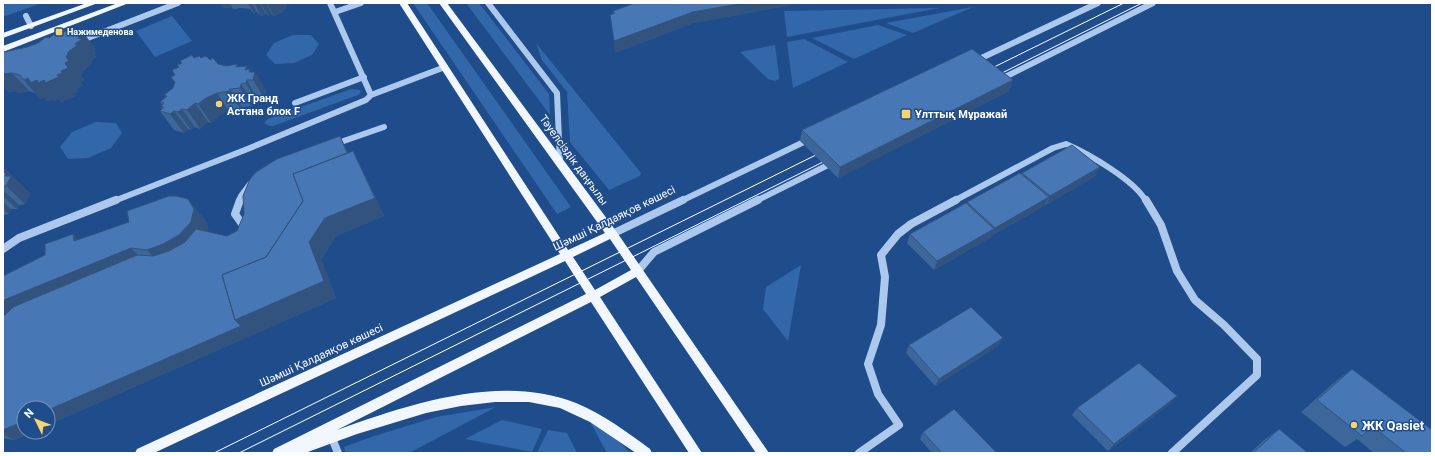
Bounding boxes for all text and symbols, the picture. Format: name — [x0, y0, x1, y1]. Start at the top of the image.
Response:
marker: Нажимеденова — [54, 27, 64, 37]
place label: Нажимеденова — [67, 27, 133, 37]
place label: ЖК Гранд Астана блок F — [227, 92, 300, 118]
marker: ЖК Гранд Астана блок F — [214, 99, 224, 109]
marker: Ұлттық Мұражай — [900, 108, 912, 120]
place label: Ұлттық Мұражай — [915, 108, 1007, 121]
street label: Тәуелсіздік даңғылы — [536, 113, 611, 208]
street label: Шәмші Қалдаяқов көшесі — [551, 183, 677, 254]
street label: Шәмші Қалдаяқов көшесі — [258, 321, 385, 390]
north arrow — [16, 400, 56, 440]
text: N — [22, 406, 37, 421]
place label: ЖК Qasiet — [1362, 418, 1425, 433]
marker: ЖК Qasiet — [1349, 420, 1359, 430]

